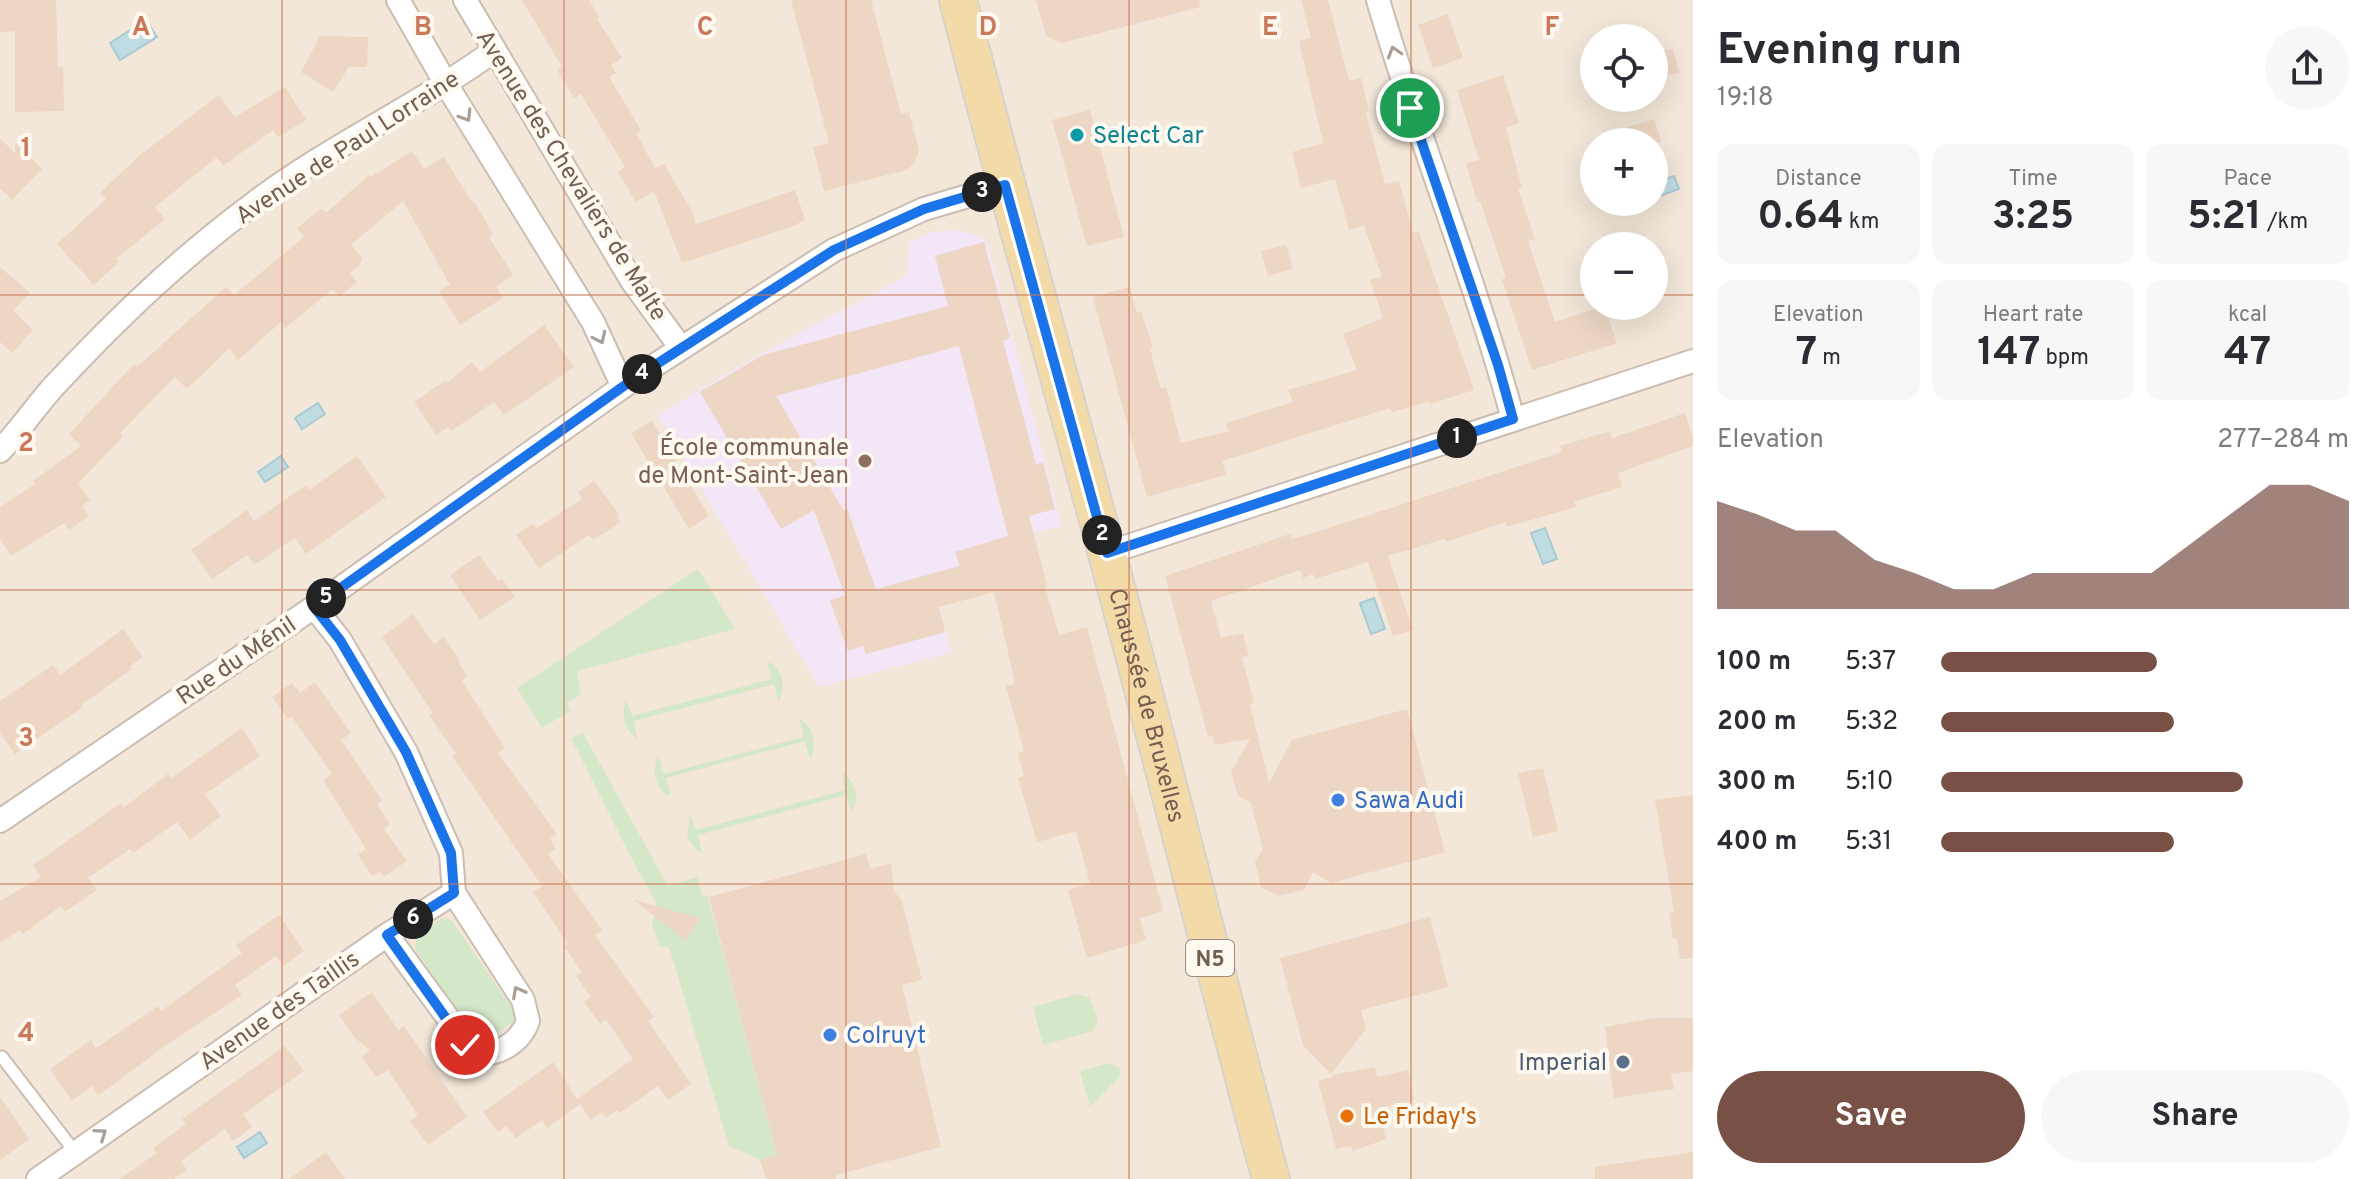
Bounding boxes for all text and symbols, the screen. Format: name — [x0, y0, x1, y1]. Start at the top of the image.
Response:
text: A — [132, 12, 150, 45]
text: B — [414, 12, 432, 45]
text: C — [697, 12, 713, 45]
text: D — [979, 12, 997, 45]
text: E — [1262, 12, 1278, 45]
text: F — [1545, 12, 1560, 45]
map controls — [1580, 24, 1668, 320]
button: locate — [1580, 24, 1668, 112]
text: Evening run — [1717, 24, 1962, 80]
street label: Avenue des Chevaliers de Malte — [468, 25, 673, 327]
button: share — [2265, 26, 2349, 110]
one-way arrow — [1387, 46, 1403, 60]
street label: Avenue de Paul Lorraine — [231, 65, 466, 232]
pin — [1376, 74, 1444, 142]
text: 19:18 — [1717, 82, 1774, 115]
icon: arrive — [1388, 86, 1432, 130]
one-way arrow — [456, 107, 471, 122]
place label: Select Car — [1093, 122, 1204, 152]
marker: Select Car — [1068, 126, 1086, 144]
button: + — [1580, 128, 1668, 216]
text: 1 — [21, 133, 31, 166]
text: Distance — [1775, 166, 1862, 193]
text: Time — [2008, 166, 2058, 193]
text: Pace — [2223, 166, 2272, 193]
pin: 3 — [962, 172, 1002, 212]
text: 3 — [975, 178, 989, 205]
text: 0.64 — [1757, 193, 1844, 243]
text: 3:25 — [1992, 193, 2074, 243]
text: 5:21 — [2187, 193, 2262, 243]
text: km — [1844, 209, 1879, 236]
text: /km — [2262, 209, 2308, 236]
button: − — [1580, 232, 1668, 320]
text: Elevation — [1773, 302, 1864, 329]
text: Heart rate — [1983, 302, 2083, 329]
text: kcal — [2228, 302, 2267, 329]
text: 7 — [1796, 329, 1817, 379]
text: 147 — [1977, 329, 2040, 379]
text: 47 — [2224, 329, 2271, 379]
one-way arrow — [590, 330, 606, 344]
text: m — [1817, 345, 1841, 372]
text: bpm — [2040, 345, 2089, 372]
pin: 4 — [622, 354, 662, 394]
text: 4 — [635, 360, 649, 387]
pin: 1 — [1437, 418, 1477, 458]
text: 1 — [1453, 424, 1461, 451]
text: Elevation — [1717, 424, 1824, 457]
text: 277–284 m — [2217, 424, 2349, 457]
text: 2 — [18, 428, 34, 461]
place label: École communale de Mont-Saint-Jean — [638, 432, 849, 492]
marker: École communale de Mont-Saint-Jean — [856, 452, 874, 470]
pin: 2 — [1082, 515, 1122, 555]
text: 2 — [1095, 521, 1109, 548]
pin: 5 — [306, 578, 346, 618]
text: 5 — [319, 584, 333, 611]
street label: Chaussée de Bruxelles — [1100, 585, 1190, 826]
street label: Rue du Ménil — [171, 611, 303, 713]
text: 100 m — [1717, 646, 1791, 679]
text: 5:37 — [1845, 646, 1896, 679]
text: 200 m — [1717, 706, 1796, 739]
text: 5:32 — [1845, 706, 1898, 739]
text: 3 — [18, 723, 34, 756]
text: 300 m — [1717, 766, 1796, 799]
text: 5:10 — [1845, 766, 1893, 799]
place label: Sawa Audi — [1354, 787, 1464, 817]
marker: Sawa Audi — [1329, 791, 1347, 809]
text: 400 m — [1717, 826, 1797, 859]
text: 5:31 — [1845, 826, 1892, 859]
pin: 6 — [393, 899, 433, 939]
text: 6 — [406, 905, 420, 932]
road number: N5 — [1186, 940, 1234, 976]
street label: Avenue des Taillis — [194, 945, 366, 1078]
one-way arrow — [512, 986, 527, 1000]
pin — [431, 1011, 499, 1079]
text: 4 — [18, 1018, 34, 1051]
place label: Colruyt — [846, 1022, 926, 1052]
icon: check — [443, 1023, 487, 1067]
marker: Colruyt — [821, 1026, 839, 1044]
place label: Imperial — [1518, 1049, 1607, 1079]
marker: Imperial — [1614, 1053, 1632, 1071]
button: Save — [1717, 1071, 2025, 1163]
button: Share — [2041, 1071, 2349, 1163]
place label: Le Friday's — [1363, 1103, 1477, 1133]
marker: Le Friday's — [1338, 1107, 1356, 1125]
one-way arrow — [93, 1129, 107, 1144]

